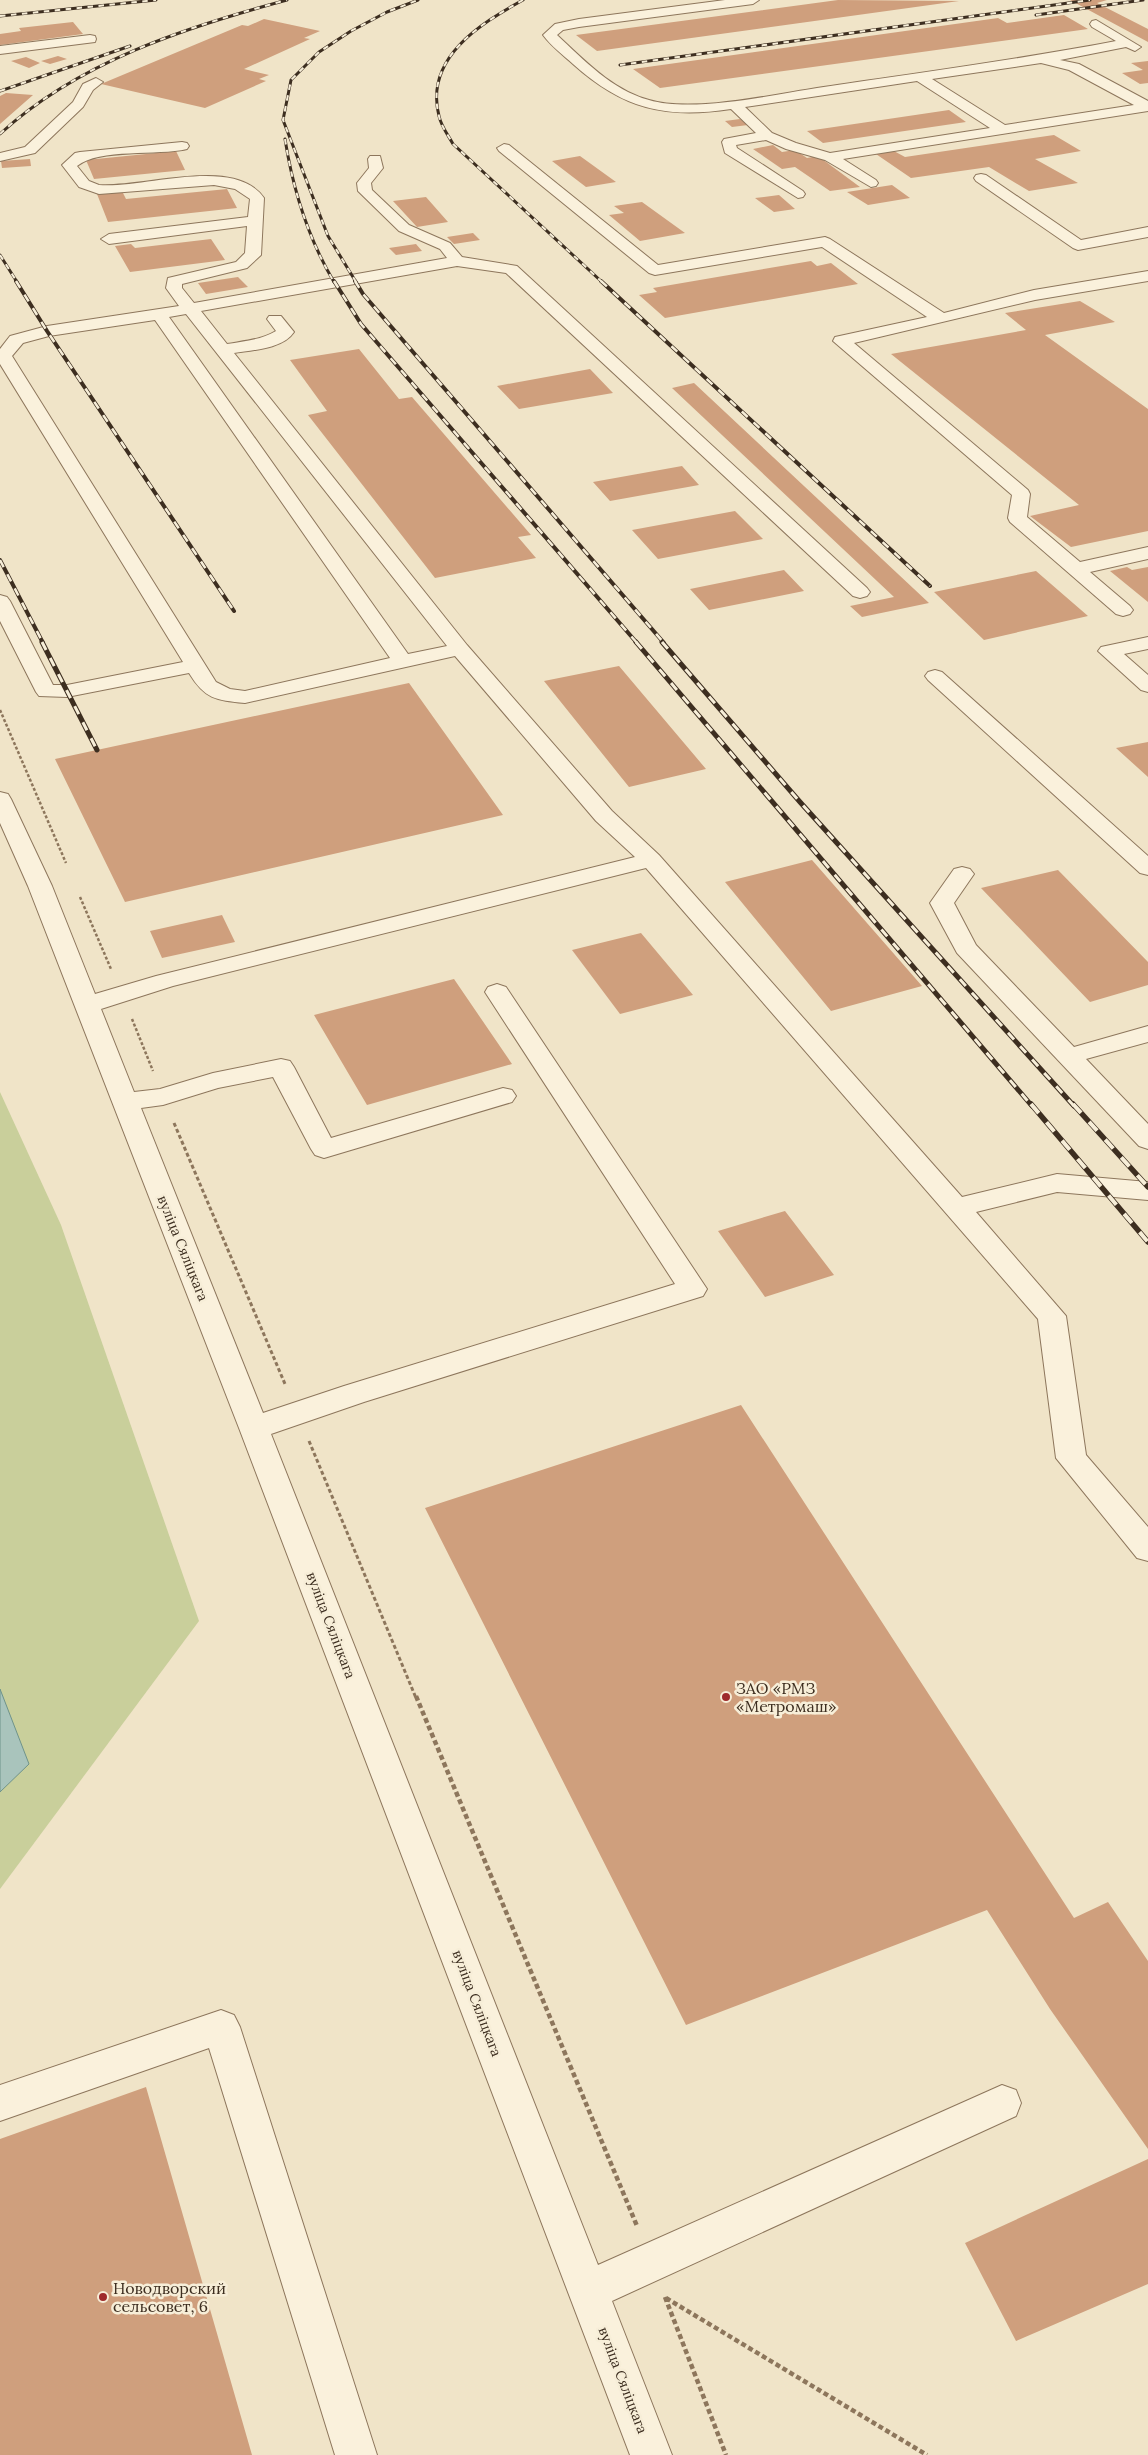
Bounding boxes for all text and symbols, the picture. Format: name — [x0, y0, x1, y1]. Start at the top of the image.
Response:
street label: вуліца Сяліцкага — [154, 1192, 212, 1304]
street label: вуліца Сяліцкага — [302, 1569, 360, 1681]
place label: ЗАО «РМЗ «Метромаш» — [736, 1678, 837, 1716]
marker: ЗАО «РМЗ «Метромаш» — [720, 1691, 732, 1703]
street label: вуліца Сяліцкага — [448, 1947, 506, 2059]
place label: Новодворский сельсовет, 6 — [113, 2278, 226, 2316]
marker: Новодворский сельсовет, 6 — [97, 2291, 109, 2303]
street label: вуліца Сяліцкага — [594, 2324, 652, 2436]

